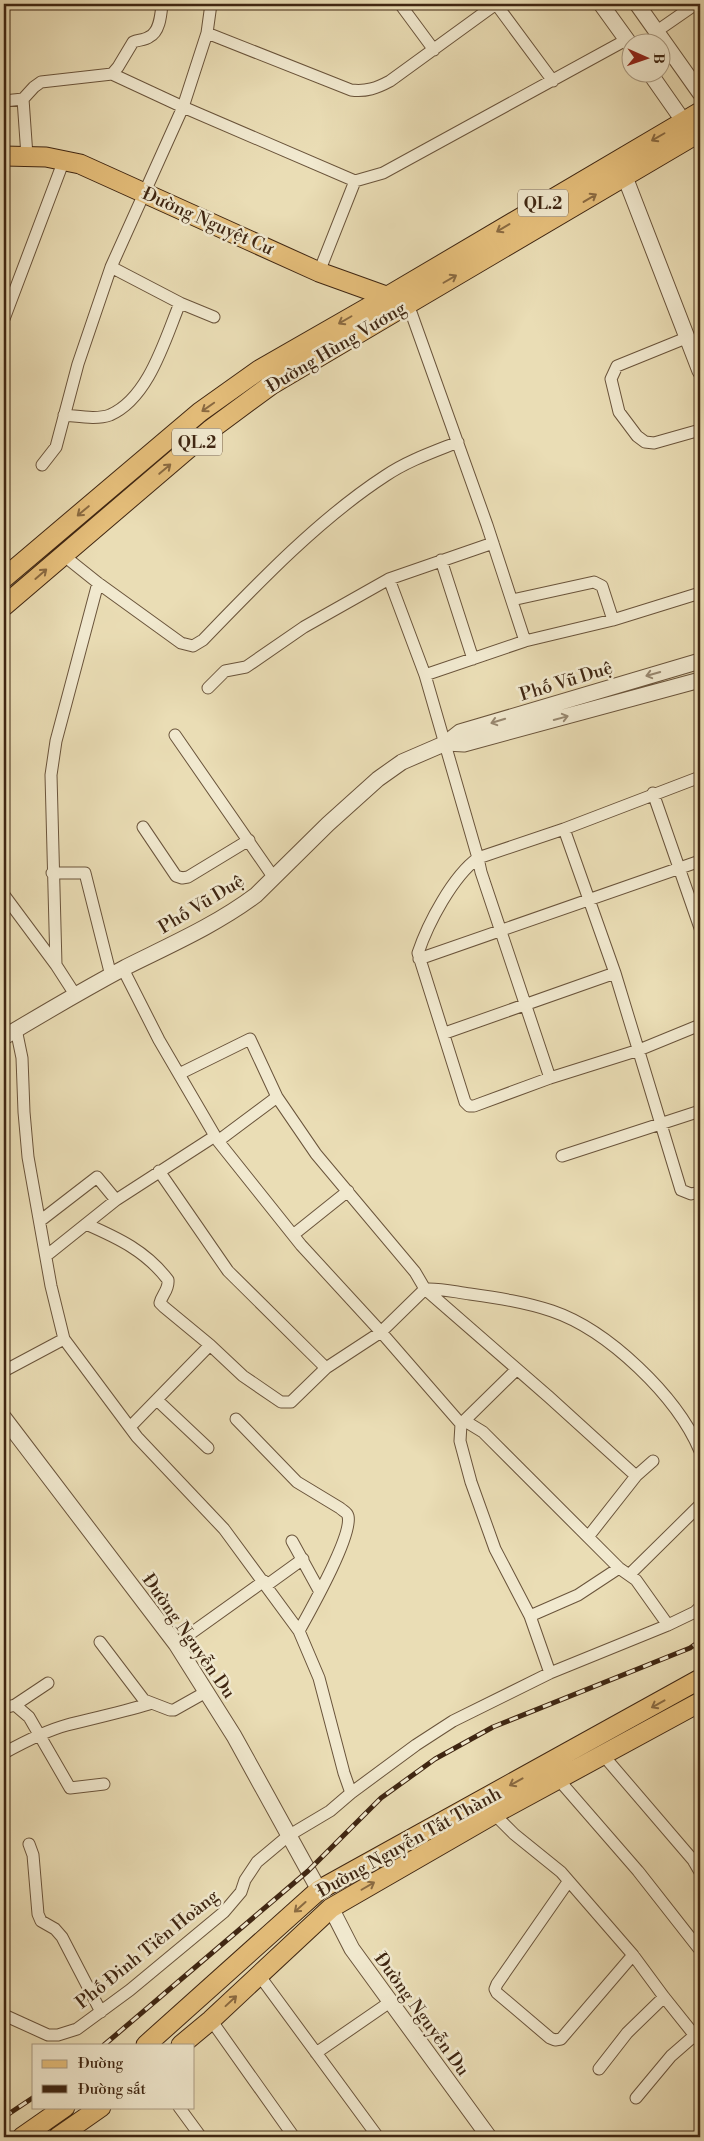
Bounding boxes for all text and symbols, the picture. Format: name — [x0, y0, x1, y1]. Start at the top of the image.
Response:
north arrow — [622, 32, 672, 82]
text: B — [649, 53, 667, 64]
one-way arrow — [652, 132, 666, 142]
street label: Đường Nguyệt Cư — [139, 182, 278, 261]
road number: QL.2 — [518, 190, 568, 217]
one-way arrow — [583, 192, 597, 202]
one-way arrow — [496, 223, 510, 233]
one-way arrow — [442, 274, 456, 284]
street label: Đường Hùng Vương — [262, 296, 411, 398]
one-way arrow — [338, 315, 353, 325]
one-way arrow — [202, 401, 215, 412]
road number: QL.2 — [172, 428, 222, 456]
one-way arrow — [158, 463, 171, 474]
one-way arrow — [77, 505, 90, 517]
one-way arrow — [34, 568, 47, 580]
street label: Phố Vũ Duệ — [517, 656, 615, 707]
one-way arrow — [646, 670, 662, 680]
one-way arrow — [553, 713, 569, 722]
one-way arrow — [490, 716, 506, 726]
street label: Phố Vũ Duệ — [154, 870, 248, 939]
street label: Đường Nguyễn Du — [137, 1569, 241, 1704]
one-way arrow — [651, 1699, 666, 1709]
one-way arrow — [508, 1777, 523, 1787]
street label: Đường Nguyễn Tất Thành — [313, 1782, 506, 1903]
one-way arrow — [361, 1881, 375, 1891]
street label: Phố Đinh Tiên Hoàng — [71, 1884, 224, 2014]
one-way arrow — [294, 1902, 307, 1913]
street label: Đường Nguyễn Du — [369, 1948, 475, 2081]
one-way arrow — [224, 1995, 237, 2007]
legend — [32, 2044, 195, 2108]
text: Đường — [78, 2054, 124, 2073]
text: Đường sắt — [78, 2080, 147, 2099]

